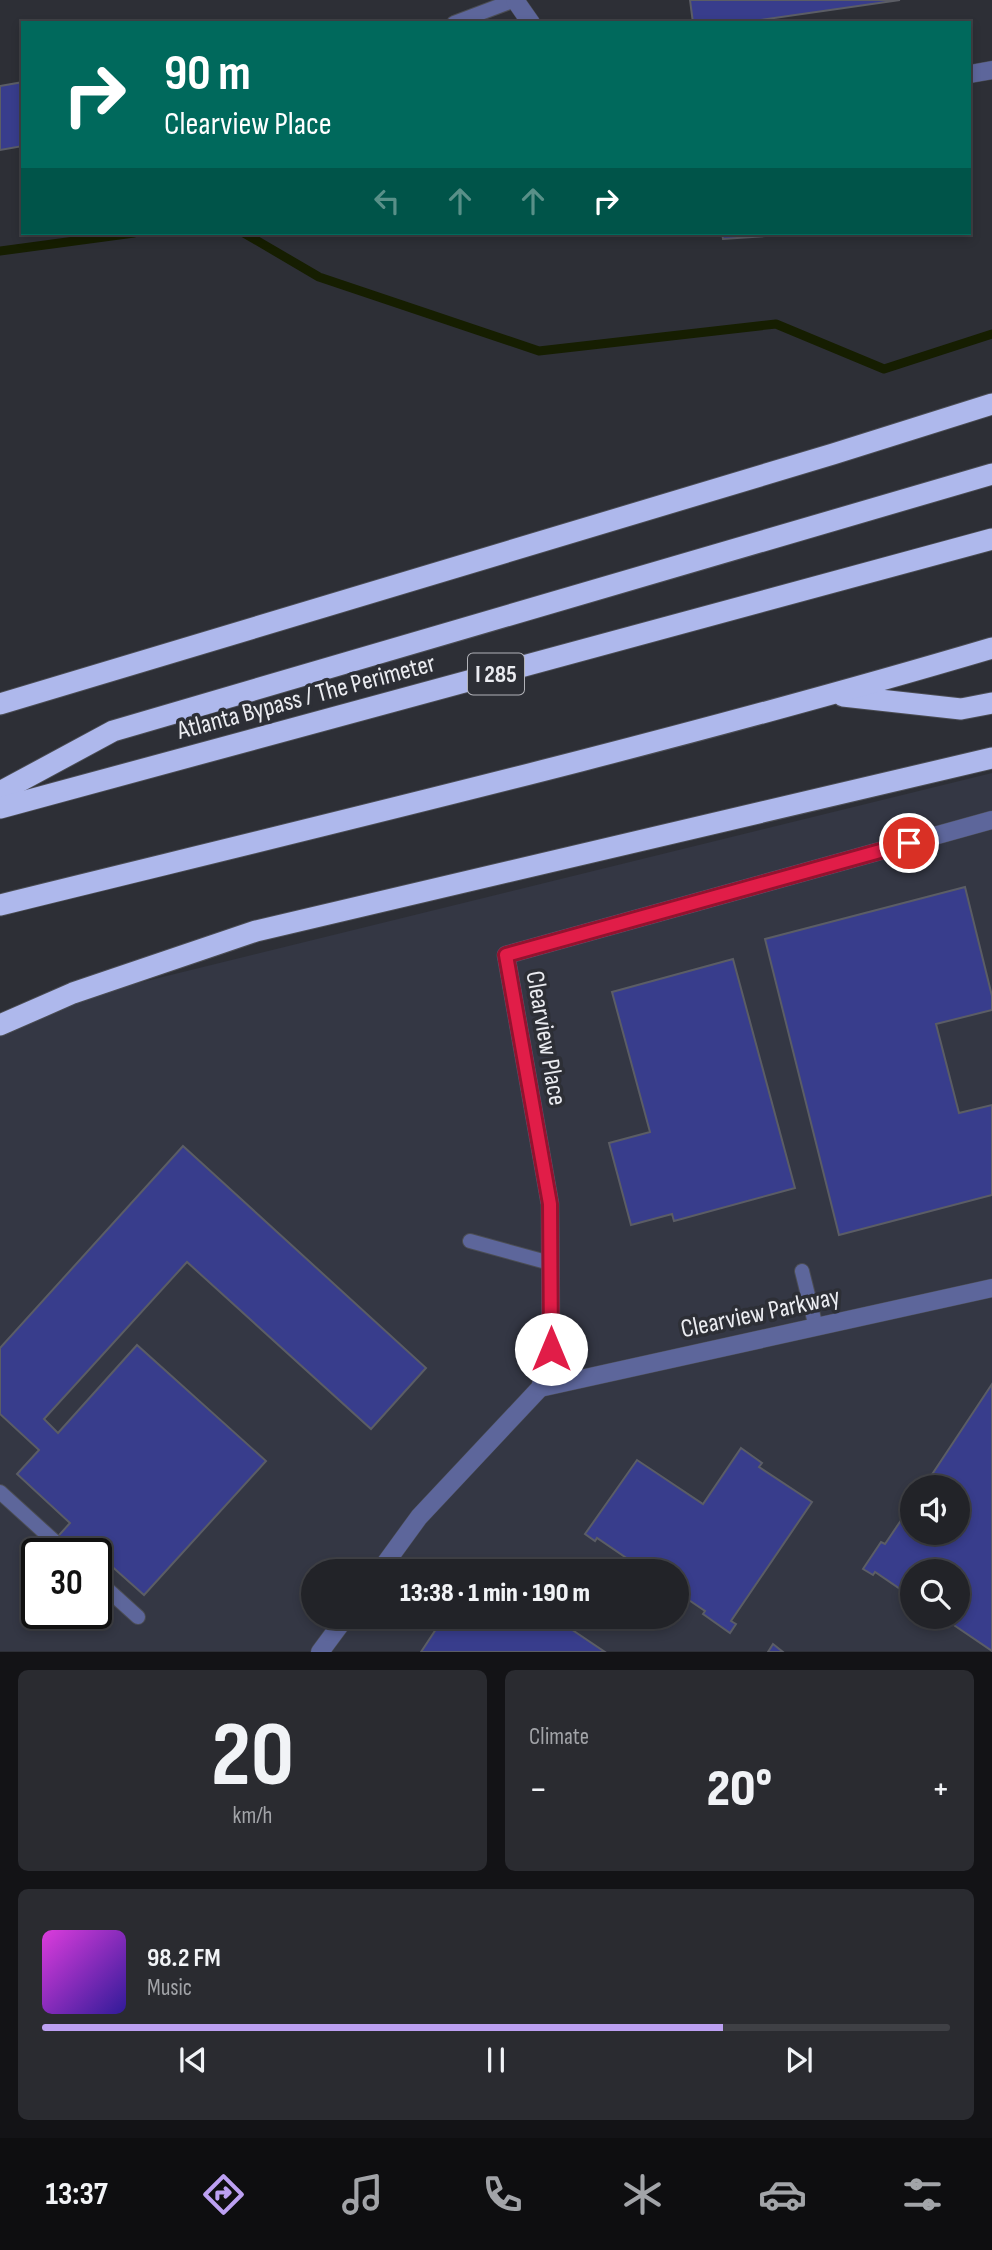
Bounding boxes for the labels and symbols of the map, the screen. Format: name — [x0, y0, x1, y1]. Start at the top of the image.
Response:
street label: Atlanta Bypass / The Perimeter — [173, 648, 439, 747]
road number: I 285 — [468, 654, 524, 694]
pin — [879, 813, 939, 873]
street label: Clearview Place — [518, 969, 573, 1108]
street label: Clearview Parkway — [678, 1281, 843, 1345]
position arrow — [514, 1312, 588, 1386]
speed limit sign: 30 — [21, 1538, 112, 1629]

